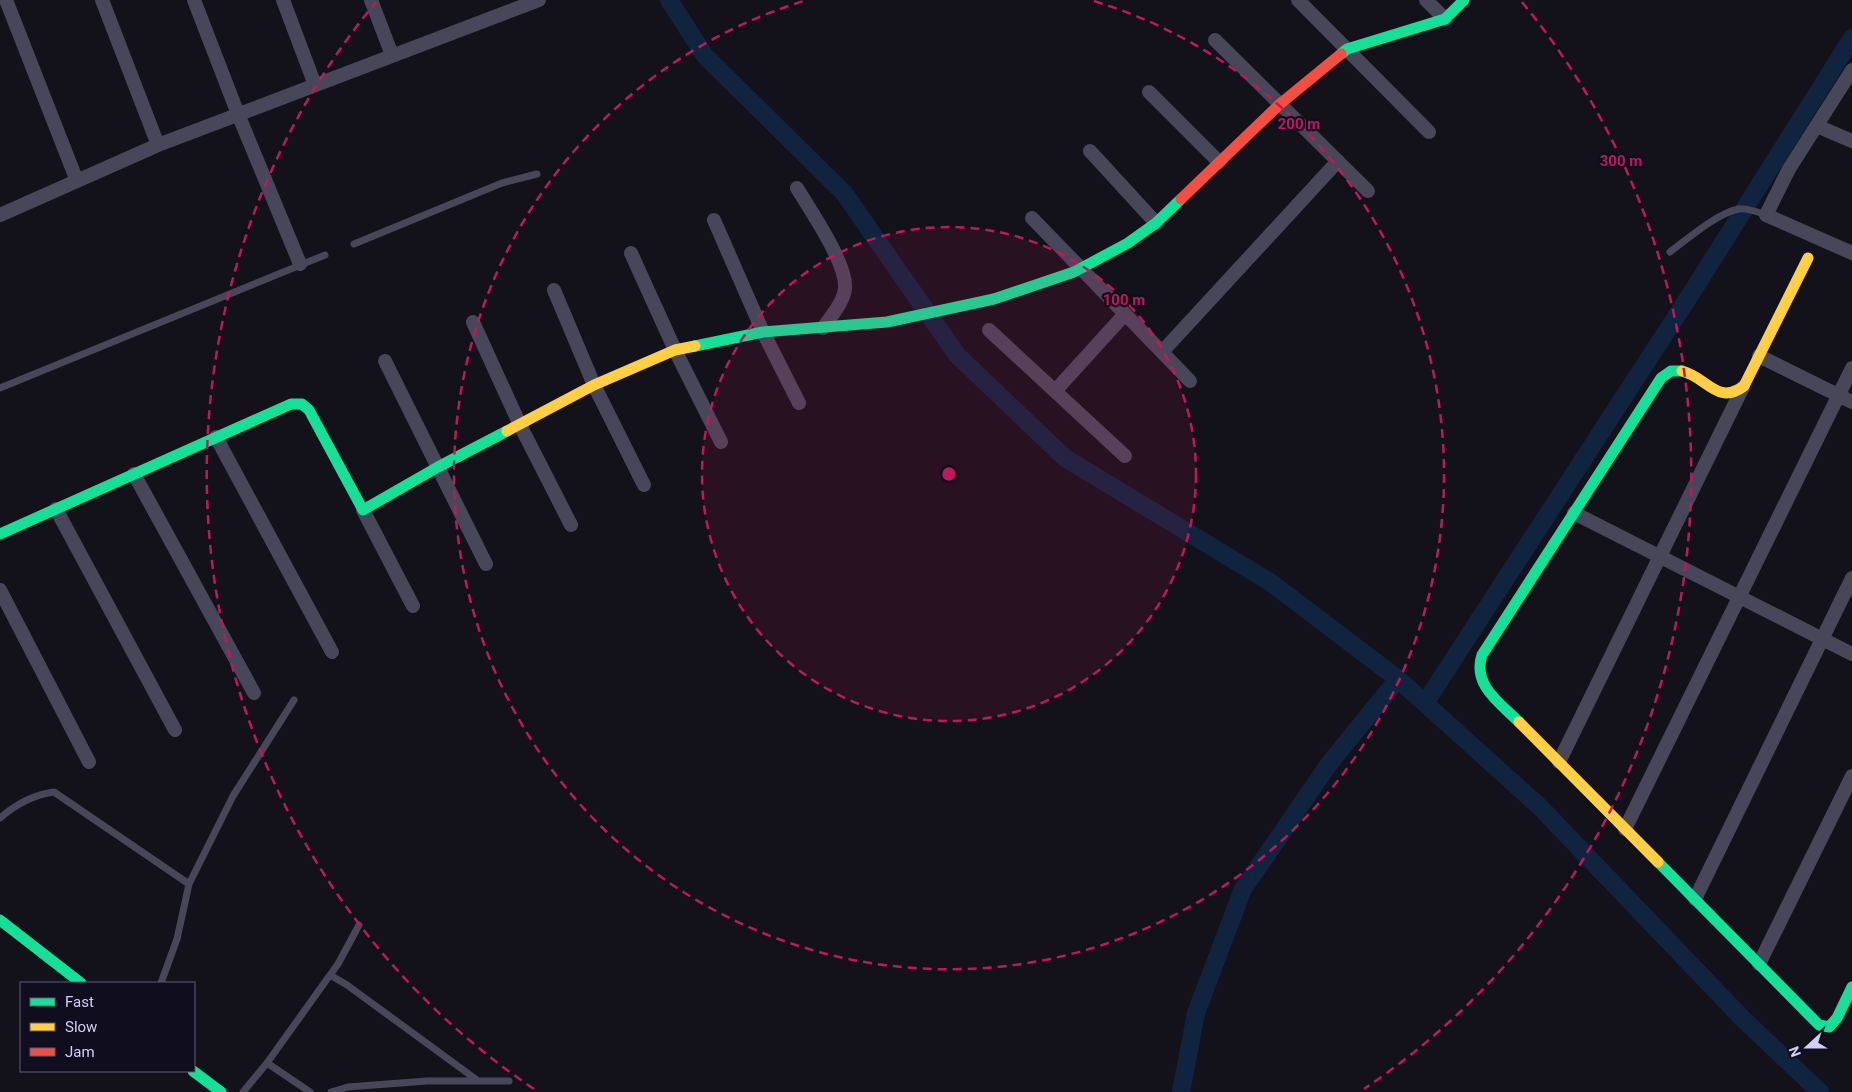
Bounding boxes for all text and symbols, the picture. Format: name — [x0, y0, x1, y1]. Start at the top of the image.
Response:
text: 200 m — [1278, 115, 1320, 133]
text: 300 m — [1600, 152, 1642, 170]
text: 100 m — [1103, 291, 1145, 309]
centre of rings — [940, 465, 958, 483]
legend — [20, 982, 195, 1072]
text: Fast — [65, 993, 94, 1011]
text: Slow — [65, 1018, 97, 1036]
north arrow — [1782, 1022, 1832, 1072]
text: Jam — [65, 1043, 95, 1061]
text: N — [1786, 1044, 1804, 1059]

